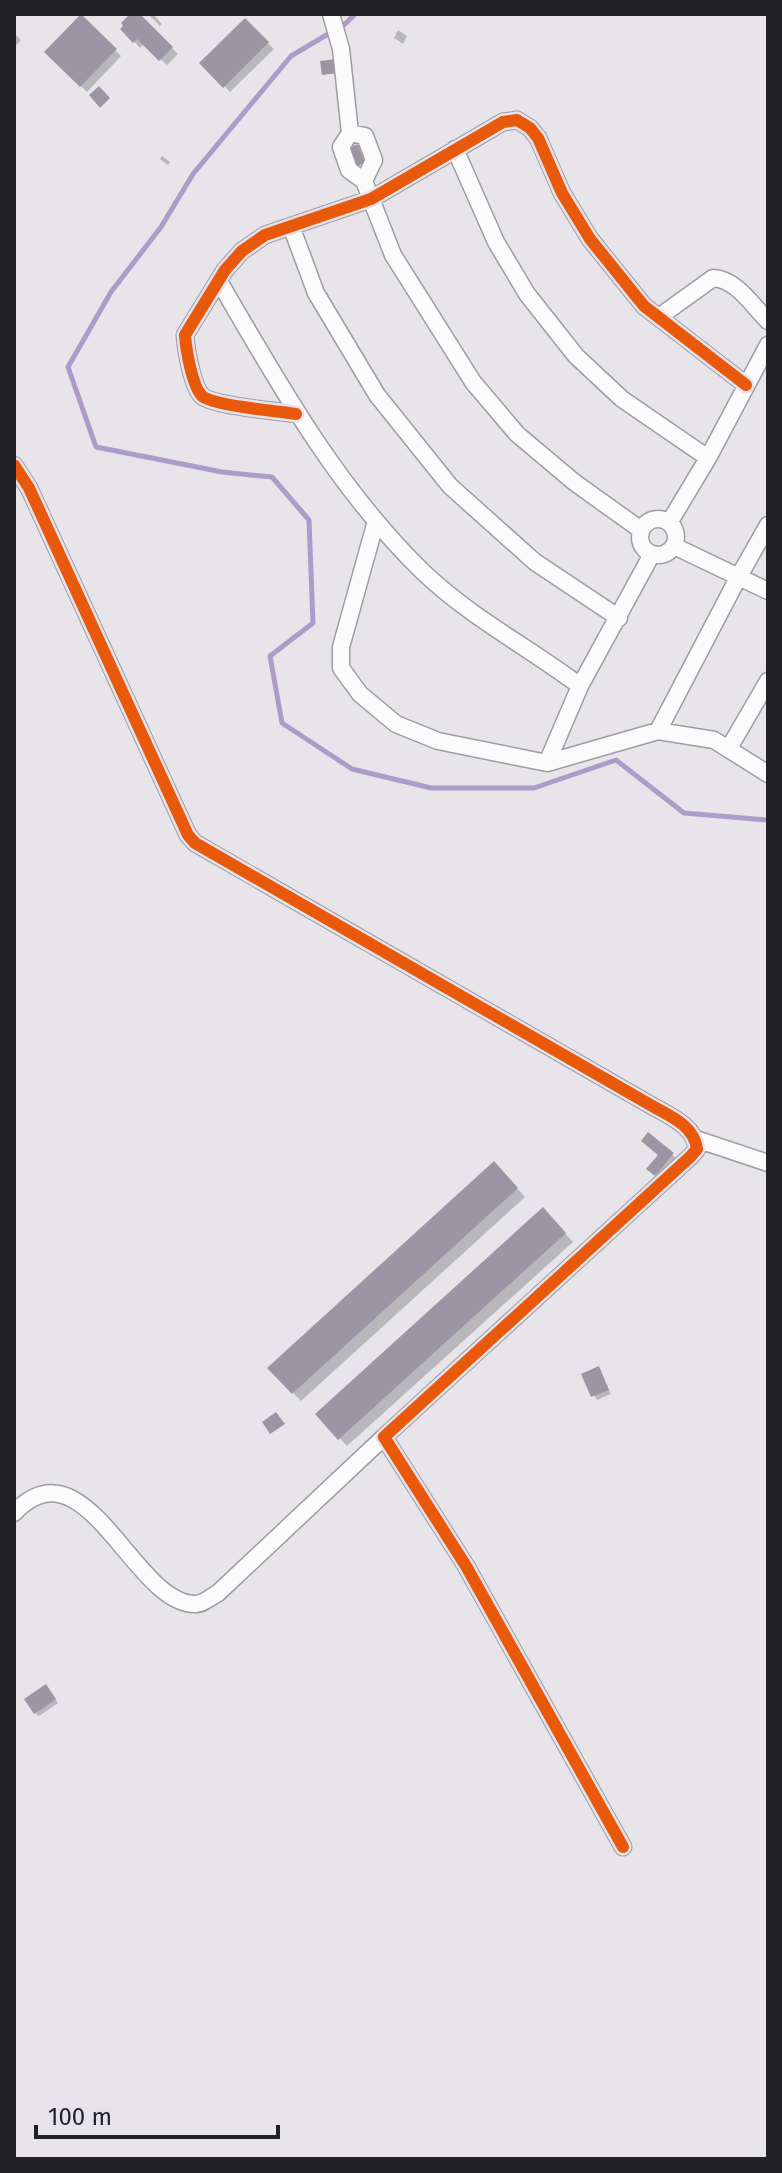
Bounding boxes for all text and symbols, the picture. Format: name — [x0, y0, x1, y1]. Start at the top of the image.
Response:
scale bar — [36, 2089, 278, 2139]
text: 100 m — [48, 2103, 112, 2131]

